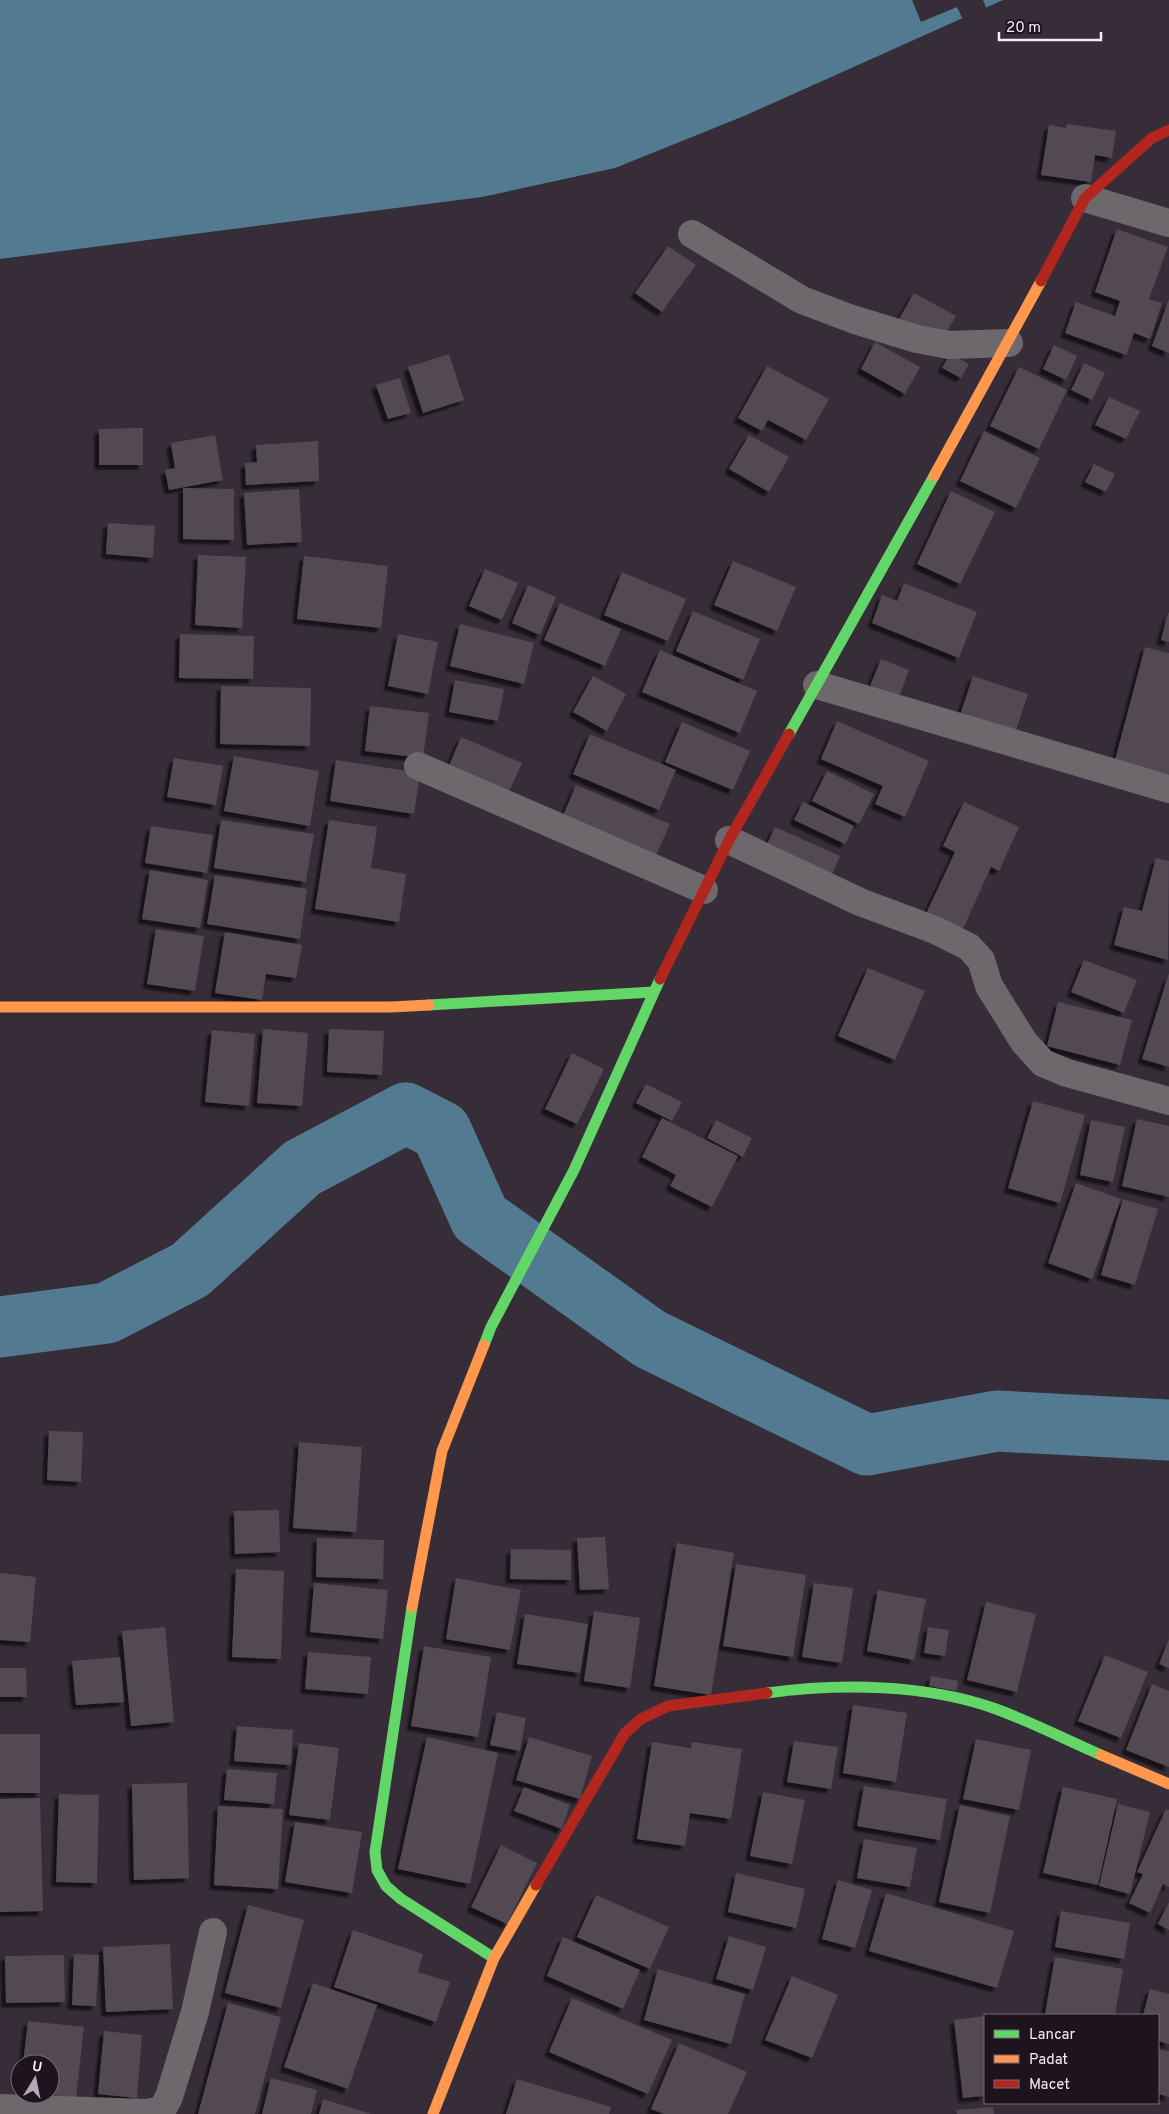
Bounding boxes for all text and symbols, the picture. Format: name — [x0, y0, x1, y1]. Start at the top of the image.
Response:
scale bar — [999, 10, 1102, 42]
text: 20 m — [1006, 19, 1041, 38]
legend — [984, 2014, 1159, 2104]
text: Lancar — [1029, 2026, 1076, 2045]
text: Padat — [1029, 2051, 1068, 2070]
north arrow — [10, 2054, 60, 2104]
text: U — [31, 2058, 43, 2077]
text: Macet — [1029, 2076, 1070, 2095]

